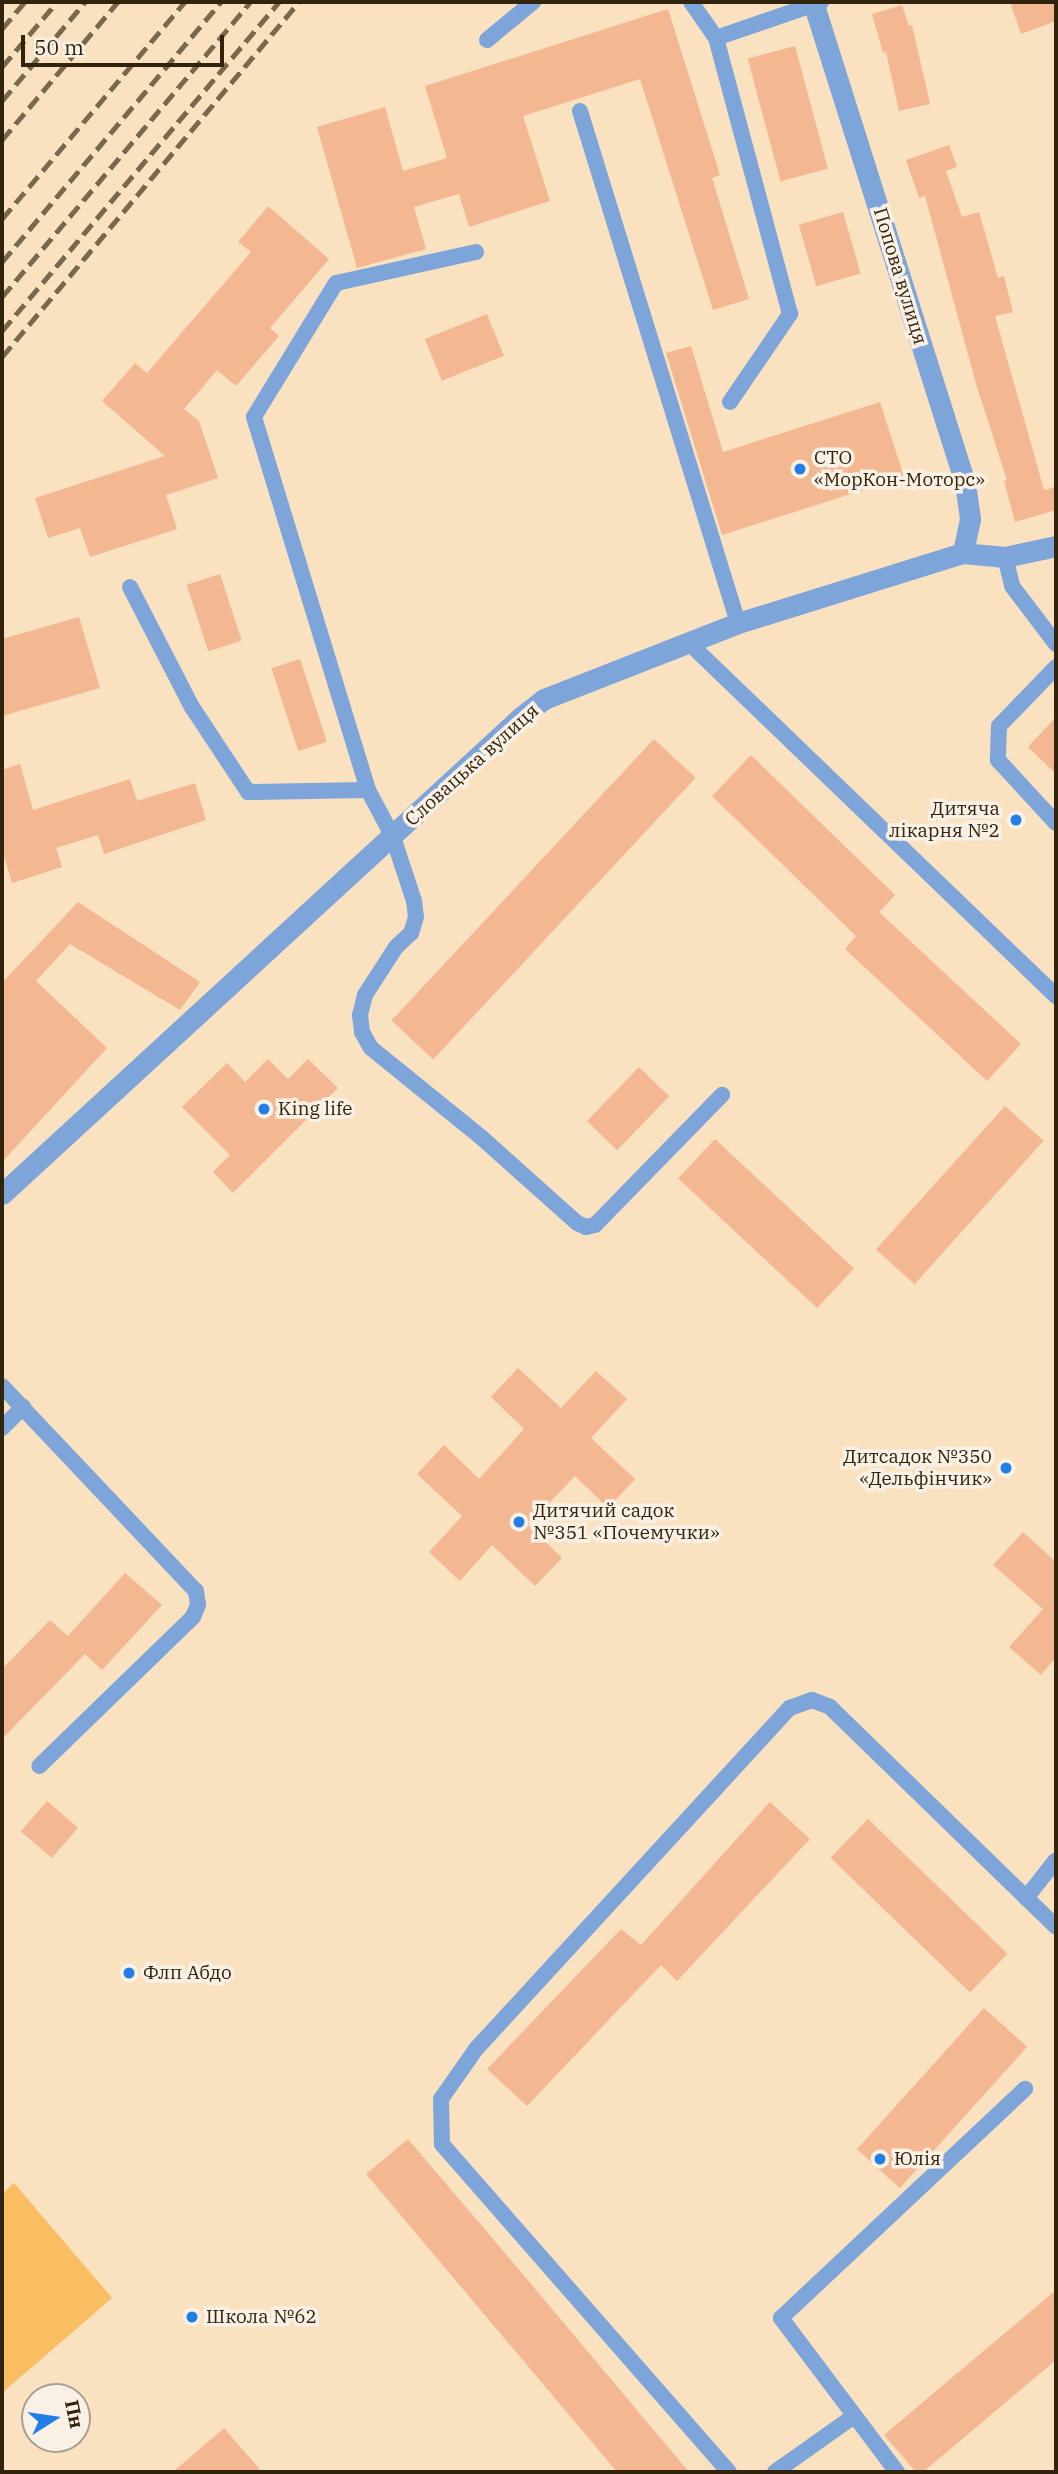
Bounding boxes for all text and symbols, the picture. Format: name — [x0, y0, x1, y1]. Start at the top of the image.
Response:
scale bar — [24, 21, 228, 65]
text: 50 m — [34, 33, 84, 61]
street label: Попова вулиця — [868, 205, 932, 347]
place label: СТО «МорКон-Моторс» — [814, 447, 985, 491]
marker: СТО «МорКон-Моторс» — [792, 461, 808, 477]
street label: Словацька вулиця — [401, 699, 543, 831]
place label: Дитяча лікарня №2 — [889, 798, 1000, 842]
marker: Дитяча лікарня №2 — [1006, 810, 1026, 830]
place label: King life — [278, 1098, 353, 1120]
marker: King life — [256, 1101, 272, 1117]
place label: Дитсадок №350 «Дельфінчик» — [843, 1446, 992, 1490]
marker: Дитсадок №350 «Дельфінчик» — [998, 1460, 1014, 1476]
place label: Дитячий садок №351 «Почемучки» — [533, 1500, 720, 1544]
marker: Дитячий садок №351 «Почемучки» — [511, 1514, 527, 1530]
place label: Флп Абдо — [143, 1962, 232, 1984]
marker: Флп Абдо — [121, 1965, 137, 1981]
place label: Юлія — [894, 2148, 941, 2170]
marker: Юлія — [872, 2151, 888, 2167]
place label: Школа №62 — [206, 2306, 317, 2328]
marker: Школа №62 — [184, 2309, 200, 2325]
north arrow — [21, 2383, 91, 2453]
text: Пн — [60, 2398, 89, 2430]

